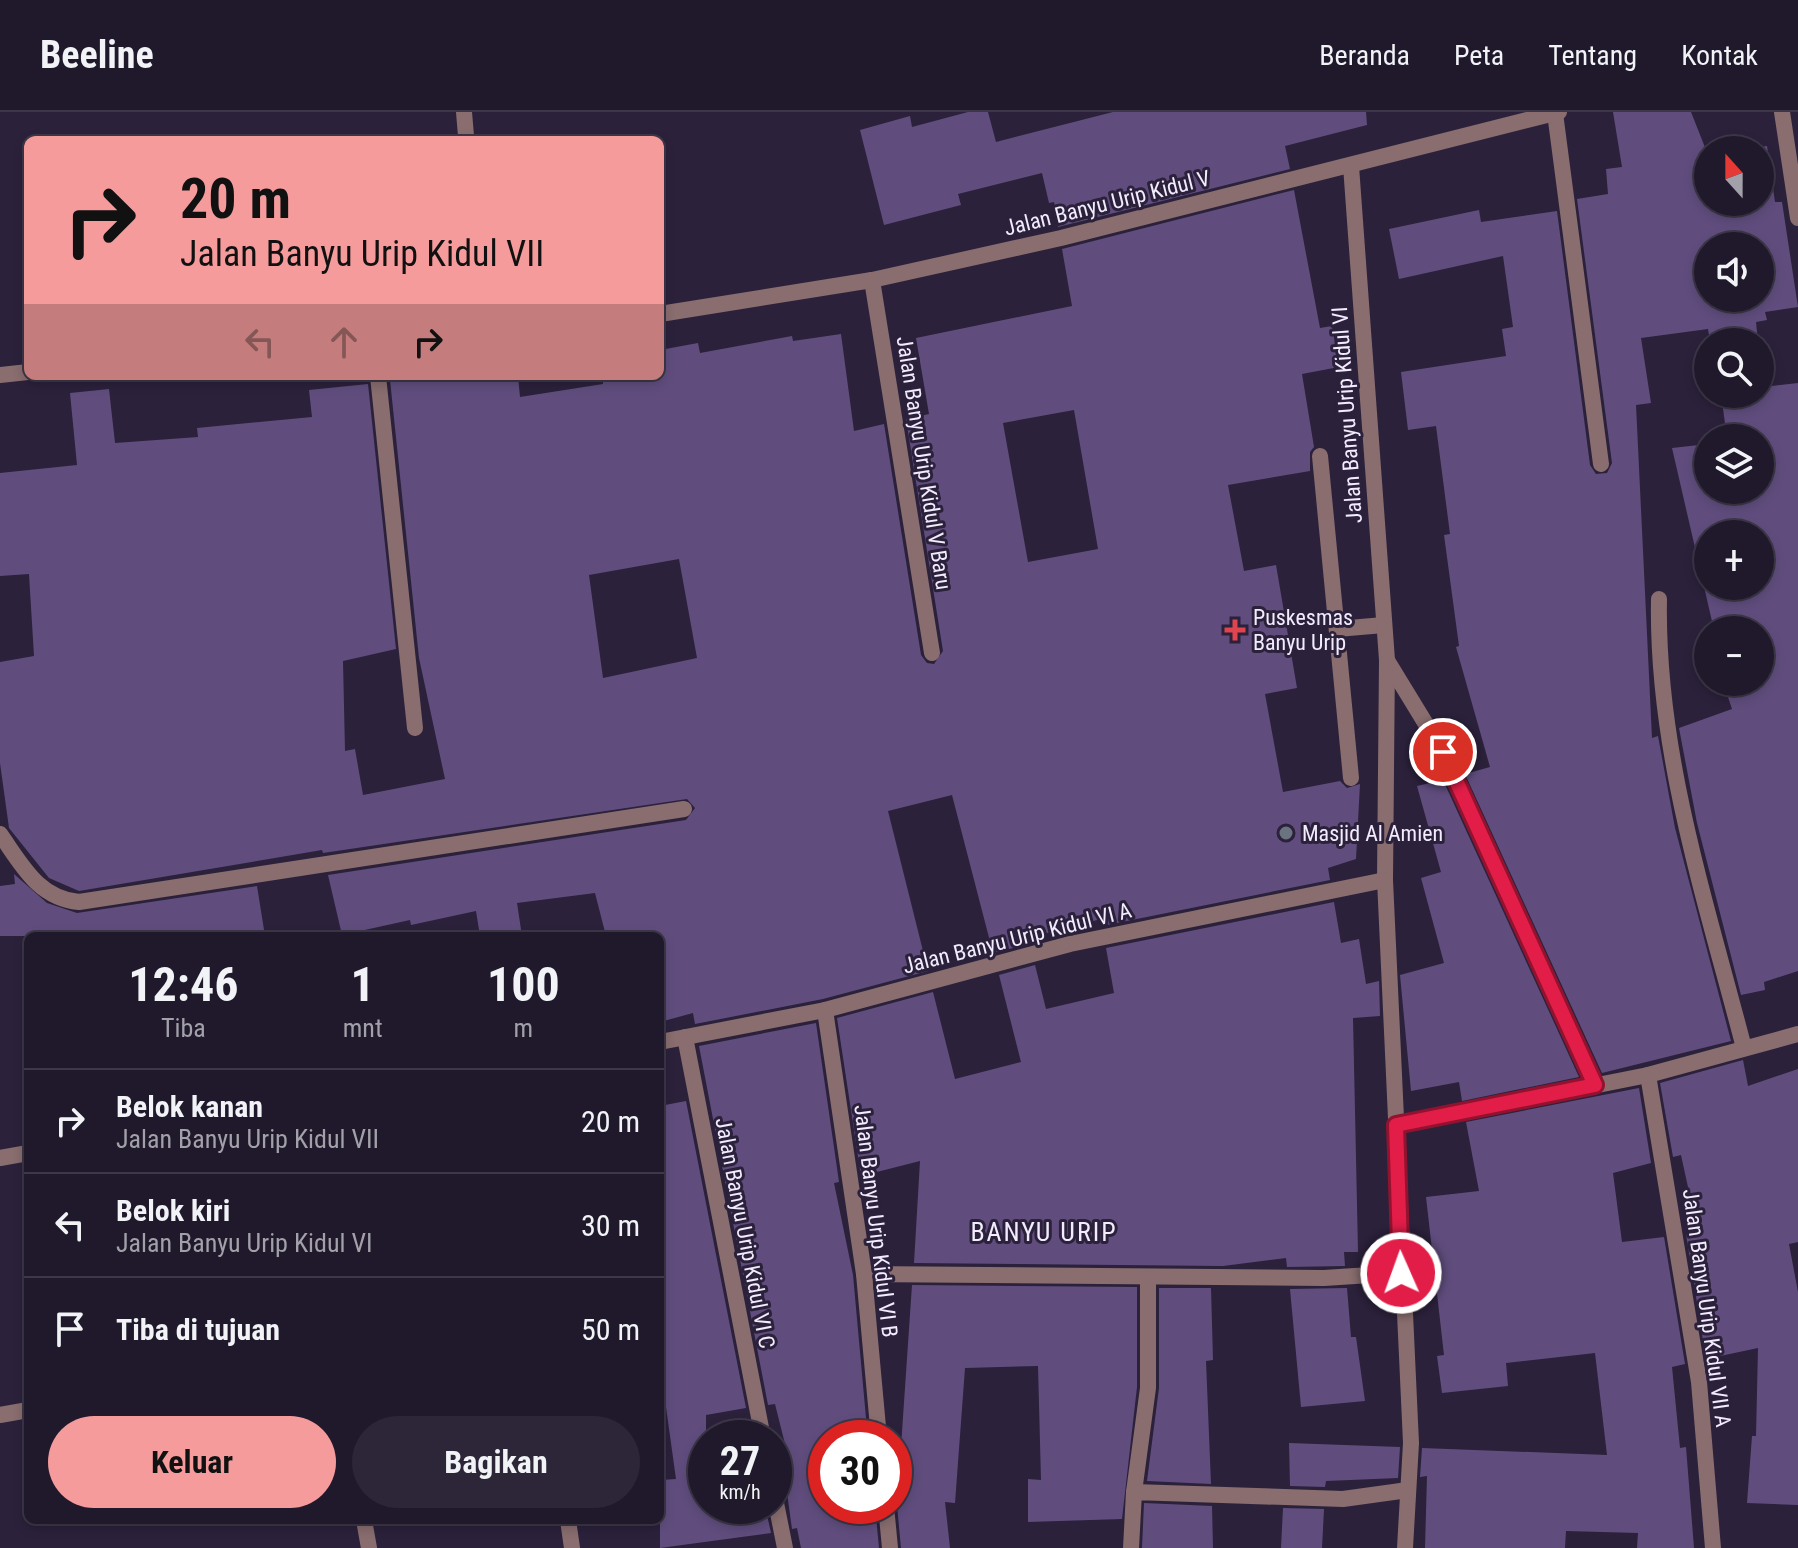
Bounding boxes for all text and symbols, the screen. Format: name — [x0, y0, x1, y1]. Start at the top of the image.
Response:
text: Beeline — [40, 33, 154, 77]
text: Beranda — [1319, 39, 1410, 72]
text: Peta — [1454, 39, 1504, 72]
text: Tentang — [1548, 39, 1637, 72]
text: Kontak — [1681, 39, 1758, 72]
north arrow — [1694, 136, 1774, 216]
map controls — [1694, 136, 1774, 696]
street label: Jalan Banyu Urip Kidul V — [1001, 165, 1213, 241]
text: 20 m — [180, 166, 291, 232]
icon: right — [48, 168, 152, 272]
button: sound — [1694, 232, 1774, 312]
text: Jalan Banyu Urip Kidul VII — [180, 233, 544, 275]
street label: Jalan Banyu Urip Kidul VI — [1327, 306, 1367, 524]
icon: left — [238, 320, 282, 364]
icon: ahead — [322, 320, 366, 364]
icon: right — [406, 320, 450, 364]
button: search — [1694, 328, 1774, 408]
street label: Jalan Banyu Urip Kidul V Baru — [892, 334, 956, 592]
button: layers — [1694, 424, 1774, 504]
button: + — [1694, 520, 1774, 600]
place label: Puskesmas Banyu Urip — [1253, 605, 1353, 655]
button: − — [1694, 616, 1774, 696]
marker: Puskesmas Banyu Urip — [1224, 619, 1246, 641]
pin — [1409, 718, 1477, 786]
icon: arrive — [1421, 730, 1465, 774]
place label: Masjid Al Amien — [1302, 821, 1443, 846]
marker: Masjid Al Amien — [1277, 824, 1295, 842]
street label: Jalan Banyu Urip Kidul VI A — [900, 897, 1134, 979]
text: 12:46 — [128, 956, 238, 1013]
text: 1 — [351, 956, 375, 1013]
text: 100 — [487, 956, 560, 1013]
text: Tiba — [161, 1013, 206, 1043]
text: mnt — [343, 1013, 383, 1043]
text: m — [514, 1013, 533, 1043]
text: Belok kanan — [116, 1089, 263, 1124]
icon: right — [48, 1099, 92, 1143]
street label: Jalan Banyu Urip Kidul VI B — [849, 1103, 903, 1339]
text: 20 m — [581, 1104, 640, 1139]
street label: Jalan Banyu Urip Kidul VI C — [710, 1115, 780, 1351]
text: Jalan Banyu Urip Kidul VII — [116, 1124, 379, 1154]
street label: Jalan Banyu Urip Kidul VII A — [1678, 1187, 1736, 1429]
text: Belok kiri — [116, 1193, 230, 1228]
icon: left — [48, 1203, 92, 1247]
text: 30 m — [581, 1208, 640, 1243]
district label: BANYU URIP — [970, 1217, 1118, 1247]
text: Jalan Banyu Urip Kidul VI — [116, 1228, 373, 1258]
position arrow — [1359, 1231, 1443, 1315]
icon: arrive — [48, 1307, 92, 1351]
text: Tiba di tujuan — [116, 1312, 280, 1347]
text: 50 m — [581, 1312, 640, 1347]
button: Keluar — [48, 1416, 336, 1508]
button: Bagikan — [352, 1416, 640, 1508]
speed limit sign: 30 — [808, 1420, 912, 1524]
text: 27 — [720, 1438, 760, 1485]
text: km/h — [719, 1480, 761, 1504]

